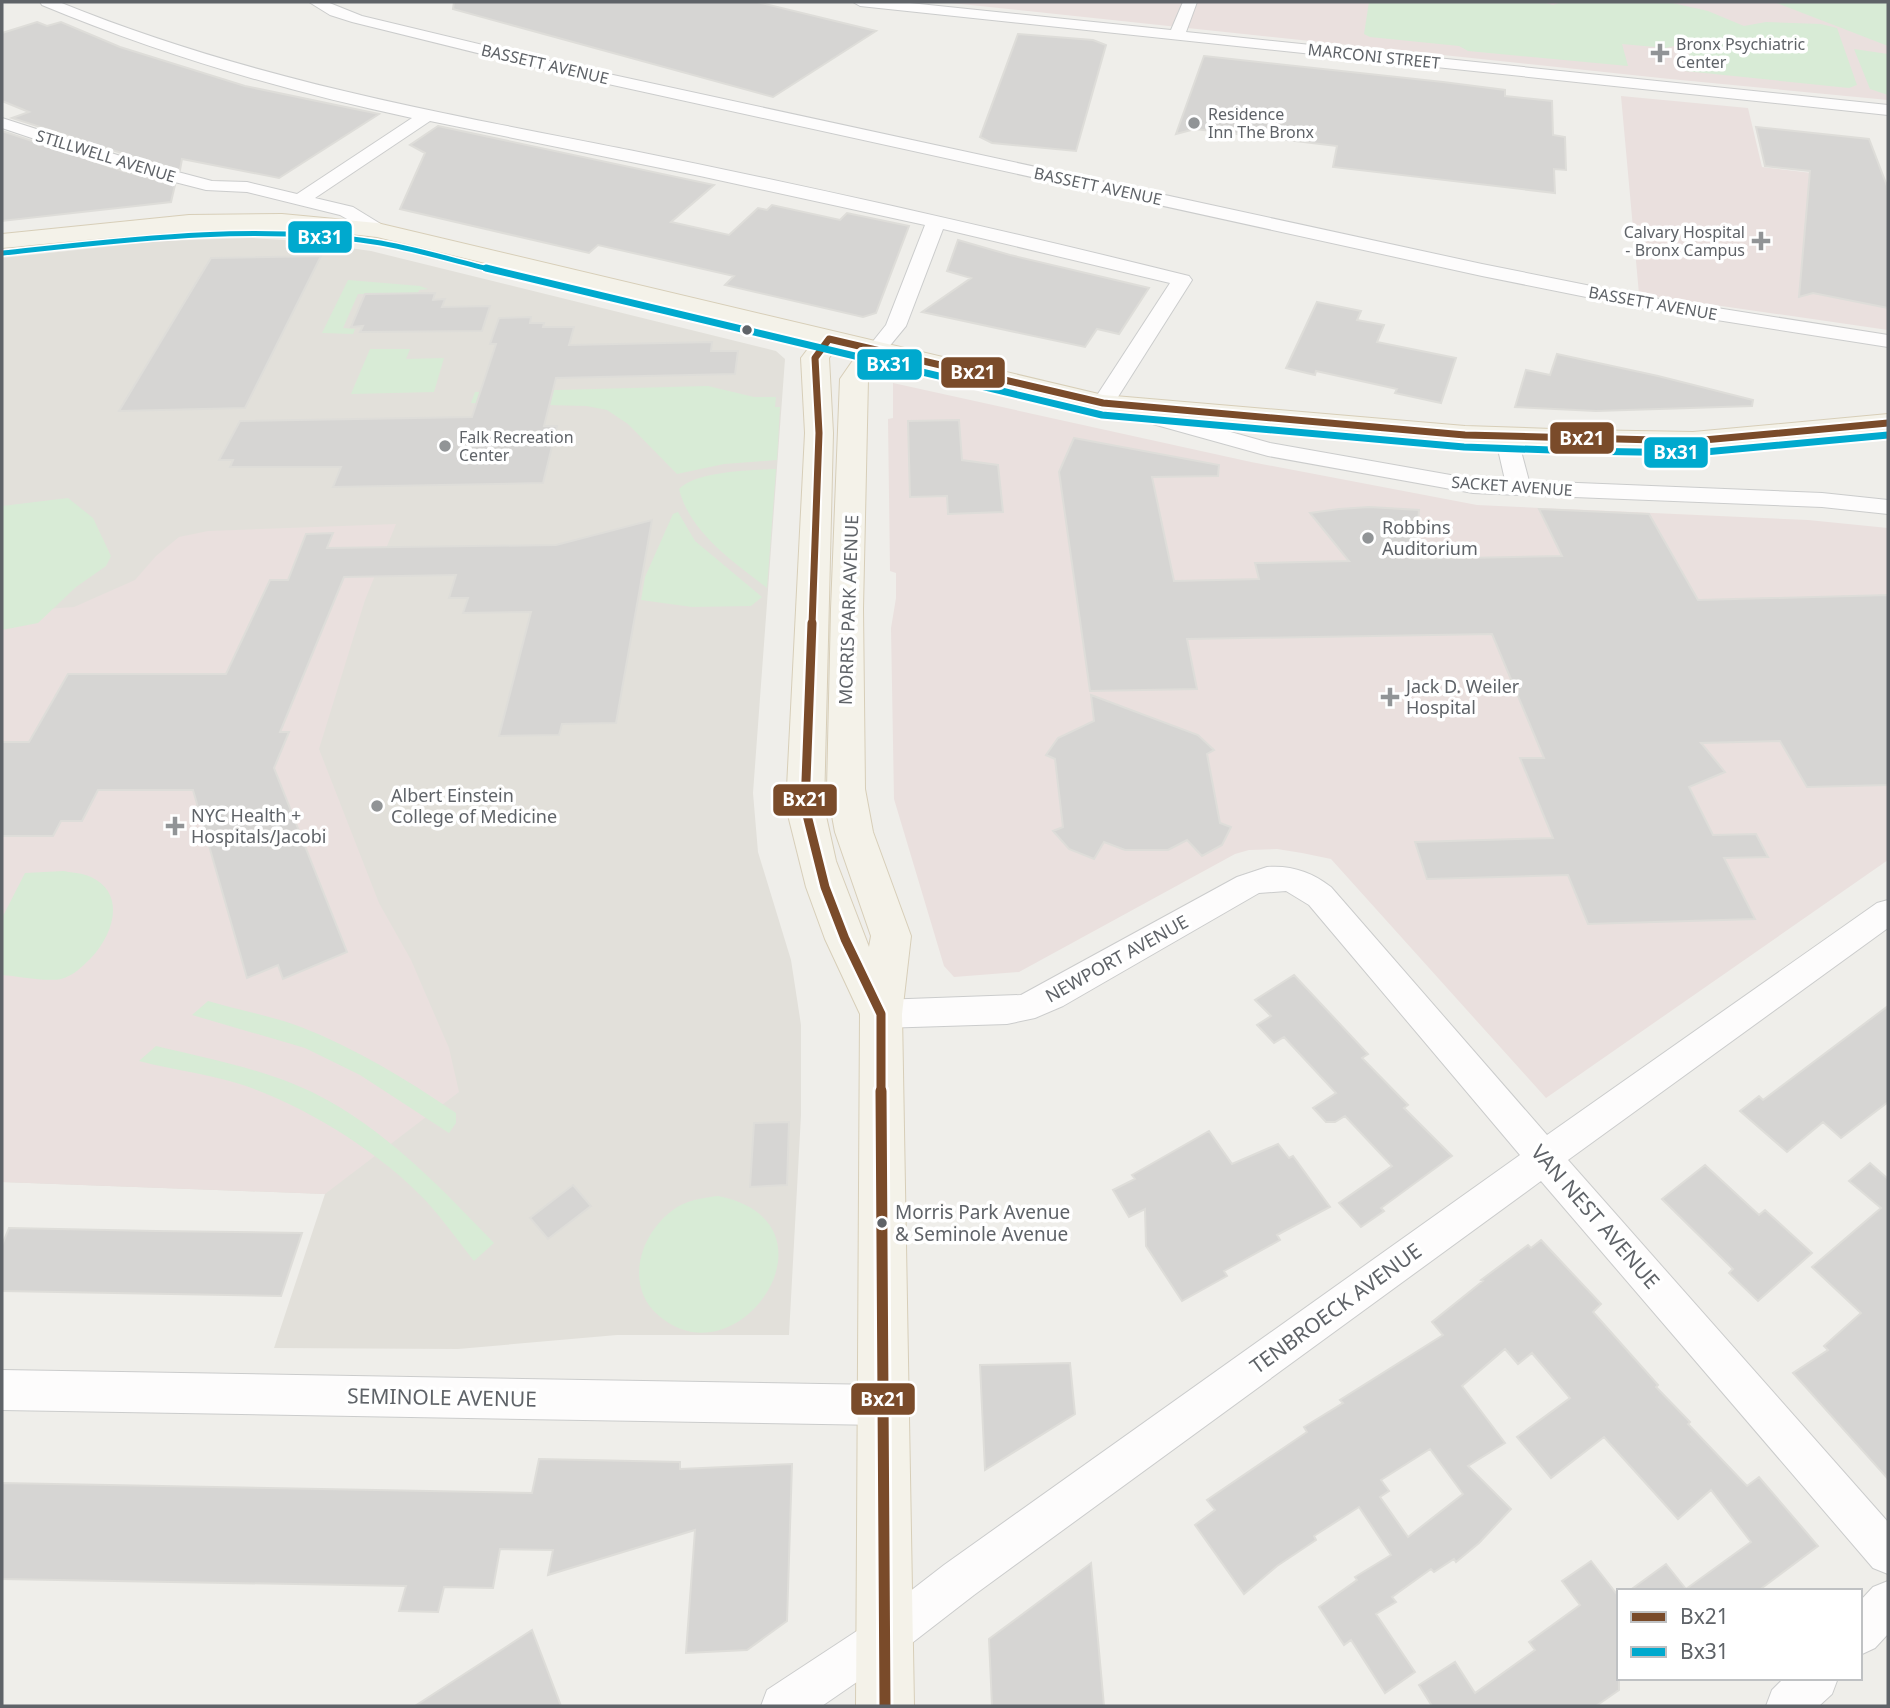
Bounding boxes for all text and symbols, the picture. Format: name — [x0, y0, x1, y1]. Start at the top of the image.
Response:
place label: Bronx Psychiatric Center — [1676, 33, 1806, 73]
street label: MARCONI STREET — [1307, 38, 1441, 74]
street label: BASSETT AVENUE — [479, 39, 611, 89]
marker: Bronx Psychiatric Center — [1650, 43, 1670, 63]
place label: Residence Inn The Bronx — [1208, 103, 1315, 143]
marker: Residence Inn The Bronx — [1186, 115, 1202, 131]
street label: STILLWELL AVENUE — [33, 124, 179, 188]
street label: BASSETT AVENUE — [1032, 162, 1164, 210]
line badge: Bx31 — [287, 220, 353, 254]
place label: Calvary Hospital - Bronx Campus — [1624, 221, 1745, 261]
text: Bx31 — [297, 224, 343, 250]
marker: Calvary Hospital - Bronx Campus — [1751, 231, 1771, 251]
street label: BASSETT AVENUE — [1587, 281, 1719, 325]
unlabelled marker — [740, 323, 754, 337]
line badge: Bx31 — [856, 348, 923, 381]
text: Bx31 — [866, 351, 912, 377]
line badge: Bx21 — [940, 356, 1006, 389]
text: Bx21 — [950, 359, 996, 385]
line badge: Bx21 — [1549, 421, 1615, 455]
text: Bx21 — [1559, 425, 1605, 451]
place label: Falk Recreation Center — [459, 426, 574, 466]
line badge: Bx31 — [1643, 436, 1709, 469]
marker: Falk Recreation Center — [437, 438, 453, 454]
text: Bx31 — [1653, 439, 1699, 465]
street label: SACKET AVENUE — [1451, 471, 1573, 501]
street label: MORRIS PARK AVENUE — [833, 514, 863, 706]
place label: Robbins Auditorium — [1382, 515, 1478, 560]
marker: Robbins Auditorium — [1360, 530, 1376, 546]
place label: Jack D. Weiler Hospital — [1404, 674, 1520, 719]
marker: Jack D. Weiler Hospital — [1380, 687, 1400, 707]
place label: Albert Einstein College of Medicine — [391, 783, 557, 828]
line badge: Bx21 — [772, 783, 838, 817]
text: Bx21 — [782, 786, 828, 812]
marker: Albert Einstein College of Medicine — [369, 798, 385, 814]
place label: NYC Health + Hospitals/Jacobi — [191, 803, 326, 848]
marker: NYC Health + Hospitals/Jacobi — [165, 816, 185, 836]
street label: NEWPORT AVENUE — [1041, 909, 1192, 1007]
street label: VAN NEST AVENUE — [1525, 1138, 1666, 1294]
place label: Morris Park Avenue & Seminole Avenue — [895, 1199, 1070, 1247]
marker: Morris Park Avenue & Seminole Avenue — [875, 1216, 889, 1230]
street label: TENBROECK AVENUE — [1244, 1236, 1427, 1380]
street label: SEMINOLE AVENUE — [347, 1381, 537, 1413]
line badge: Bx21 — [850, 1382, 916, 1416]
text: Bx21 — [860, 1386, 906, 1412]
legend — [1617, 1589, 1862, 1680]
text: Bx21 — [1680, 1602, 1729, 1630]
text: Bx31 — [1680, 1637, 1729, 1665]

